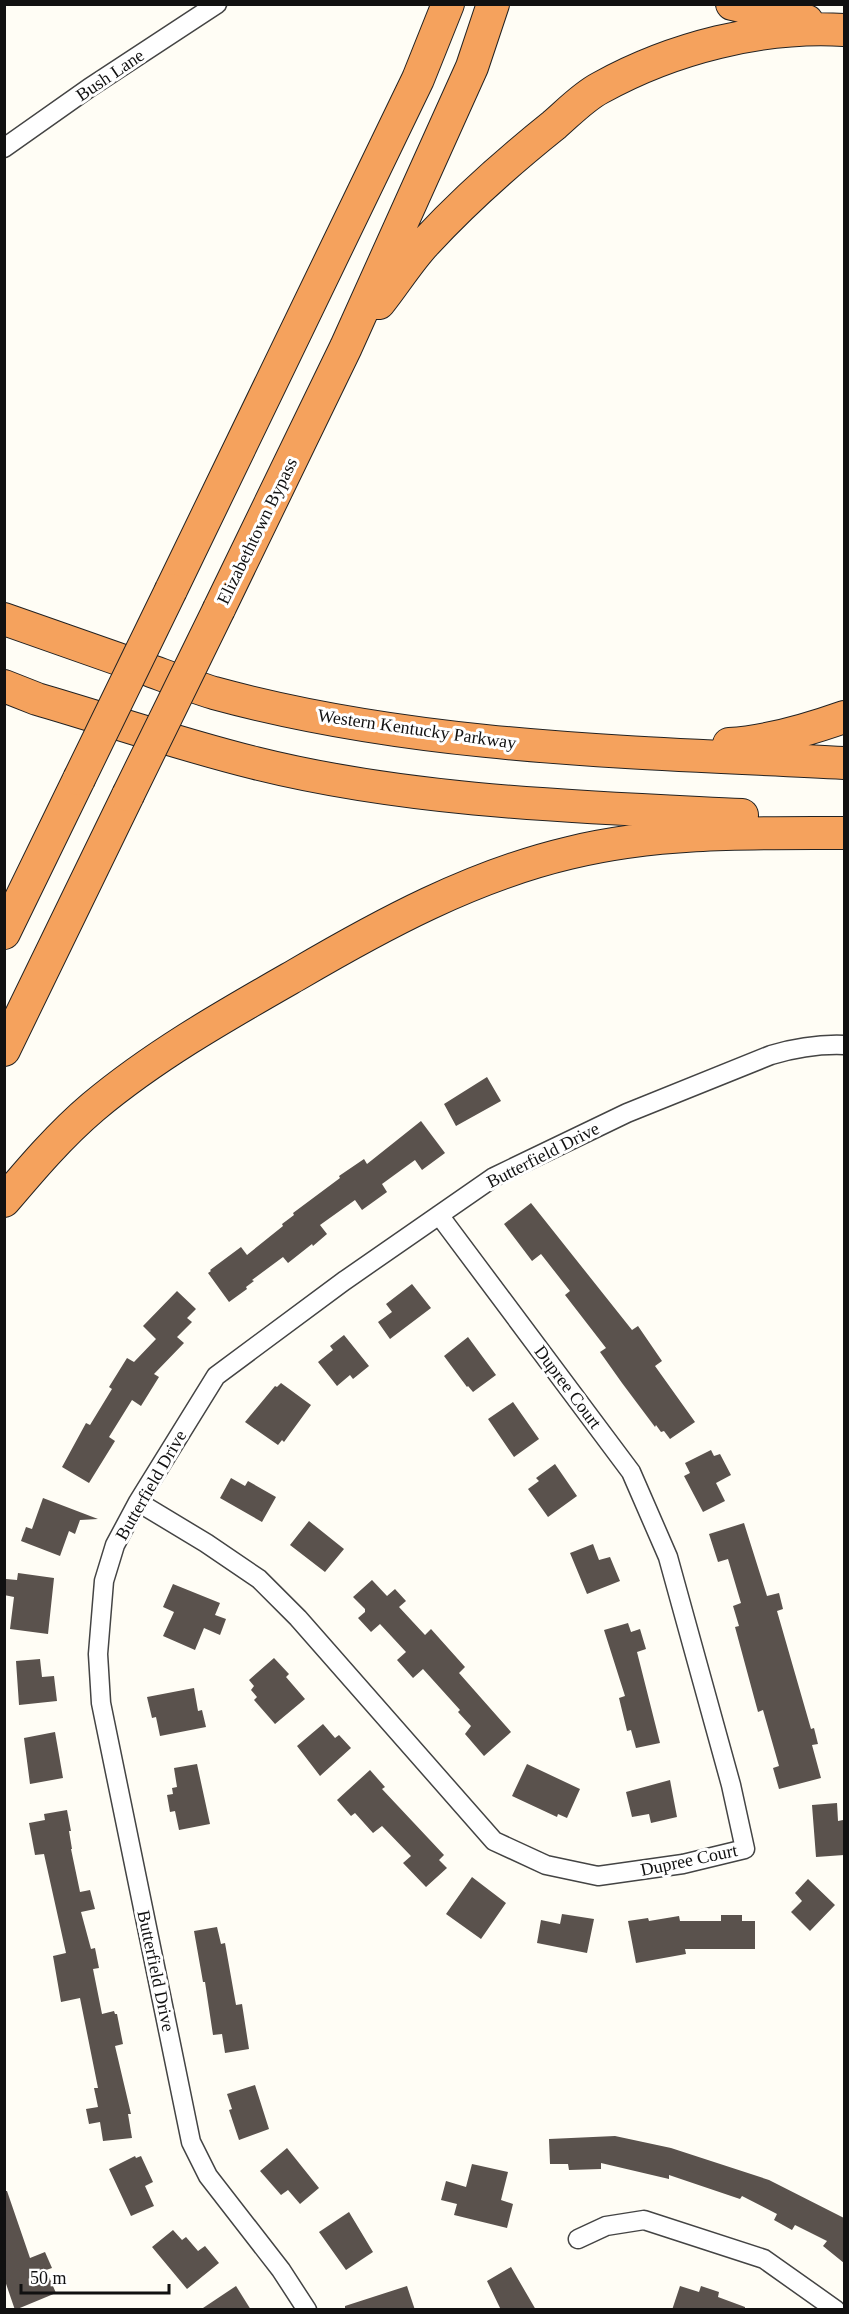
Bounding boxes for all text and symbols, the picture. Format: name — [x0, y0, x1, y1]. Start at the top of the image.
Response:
street label: Bush Lane — [72, 45, 148, 105]
street label: Elizabethtown Bypass — [213, 454, 301, 608]
street label: Western Kentucky Parkway — [316, 705, 518, 753]
street label: Butterfield Drive — [483, 1118, 603, 1192]
street label: Dupree Court — [530, 1342, 606, 1432]
street label: Butterfield Drive — [111, 1427, 191, 1543]
street label: Dupree Court — [639, 1840, 739, 1880]
street label: Butterfield Drive — [133, 1909, 179, 2033]
scale bar — [21, 2257, 170, 2295]
text: 50 m — [30, 2268, 67, 2288]

